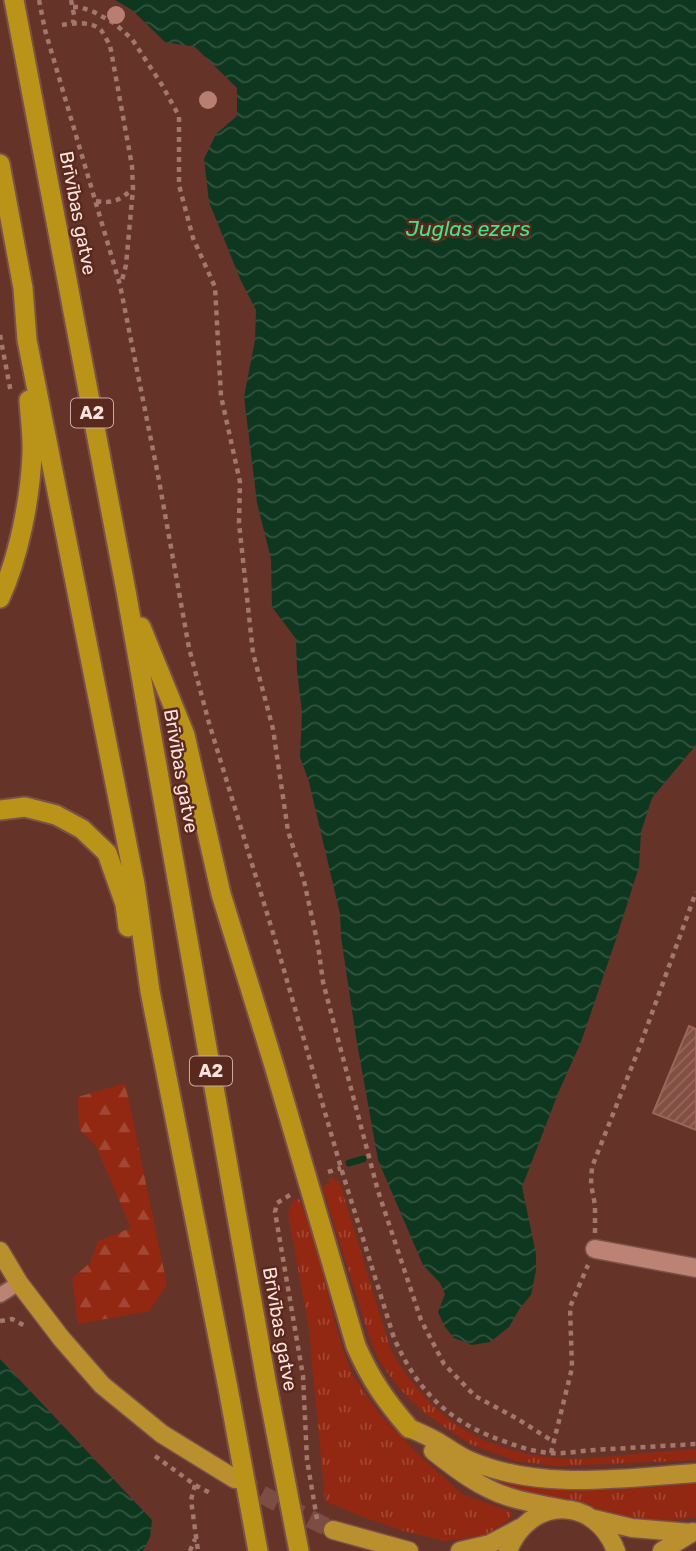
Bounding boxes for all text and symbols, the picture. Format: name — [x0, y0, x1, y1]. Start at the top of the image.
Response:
street label: Brīvības gatve — [55, 149, 101, 277]
water label: Juglas ezers — [406, 216, 530, 241]
road number: A2 — [71, 398, 113, 428]
street label: Brīvības gatve — [159, 707, 203, 835]
road number: A2 — [190, 1056, 232, 1086]
street label: Brīvības gatve — [258, 1265, 302, 1393]

